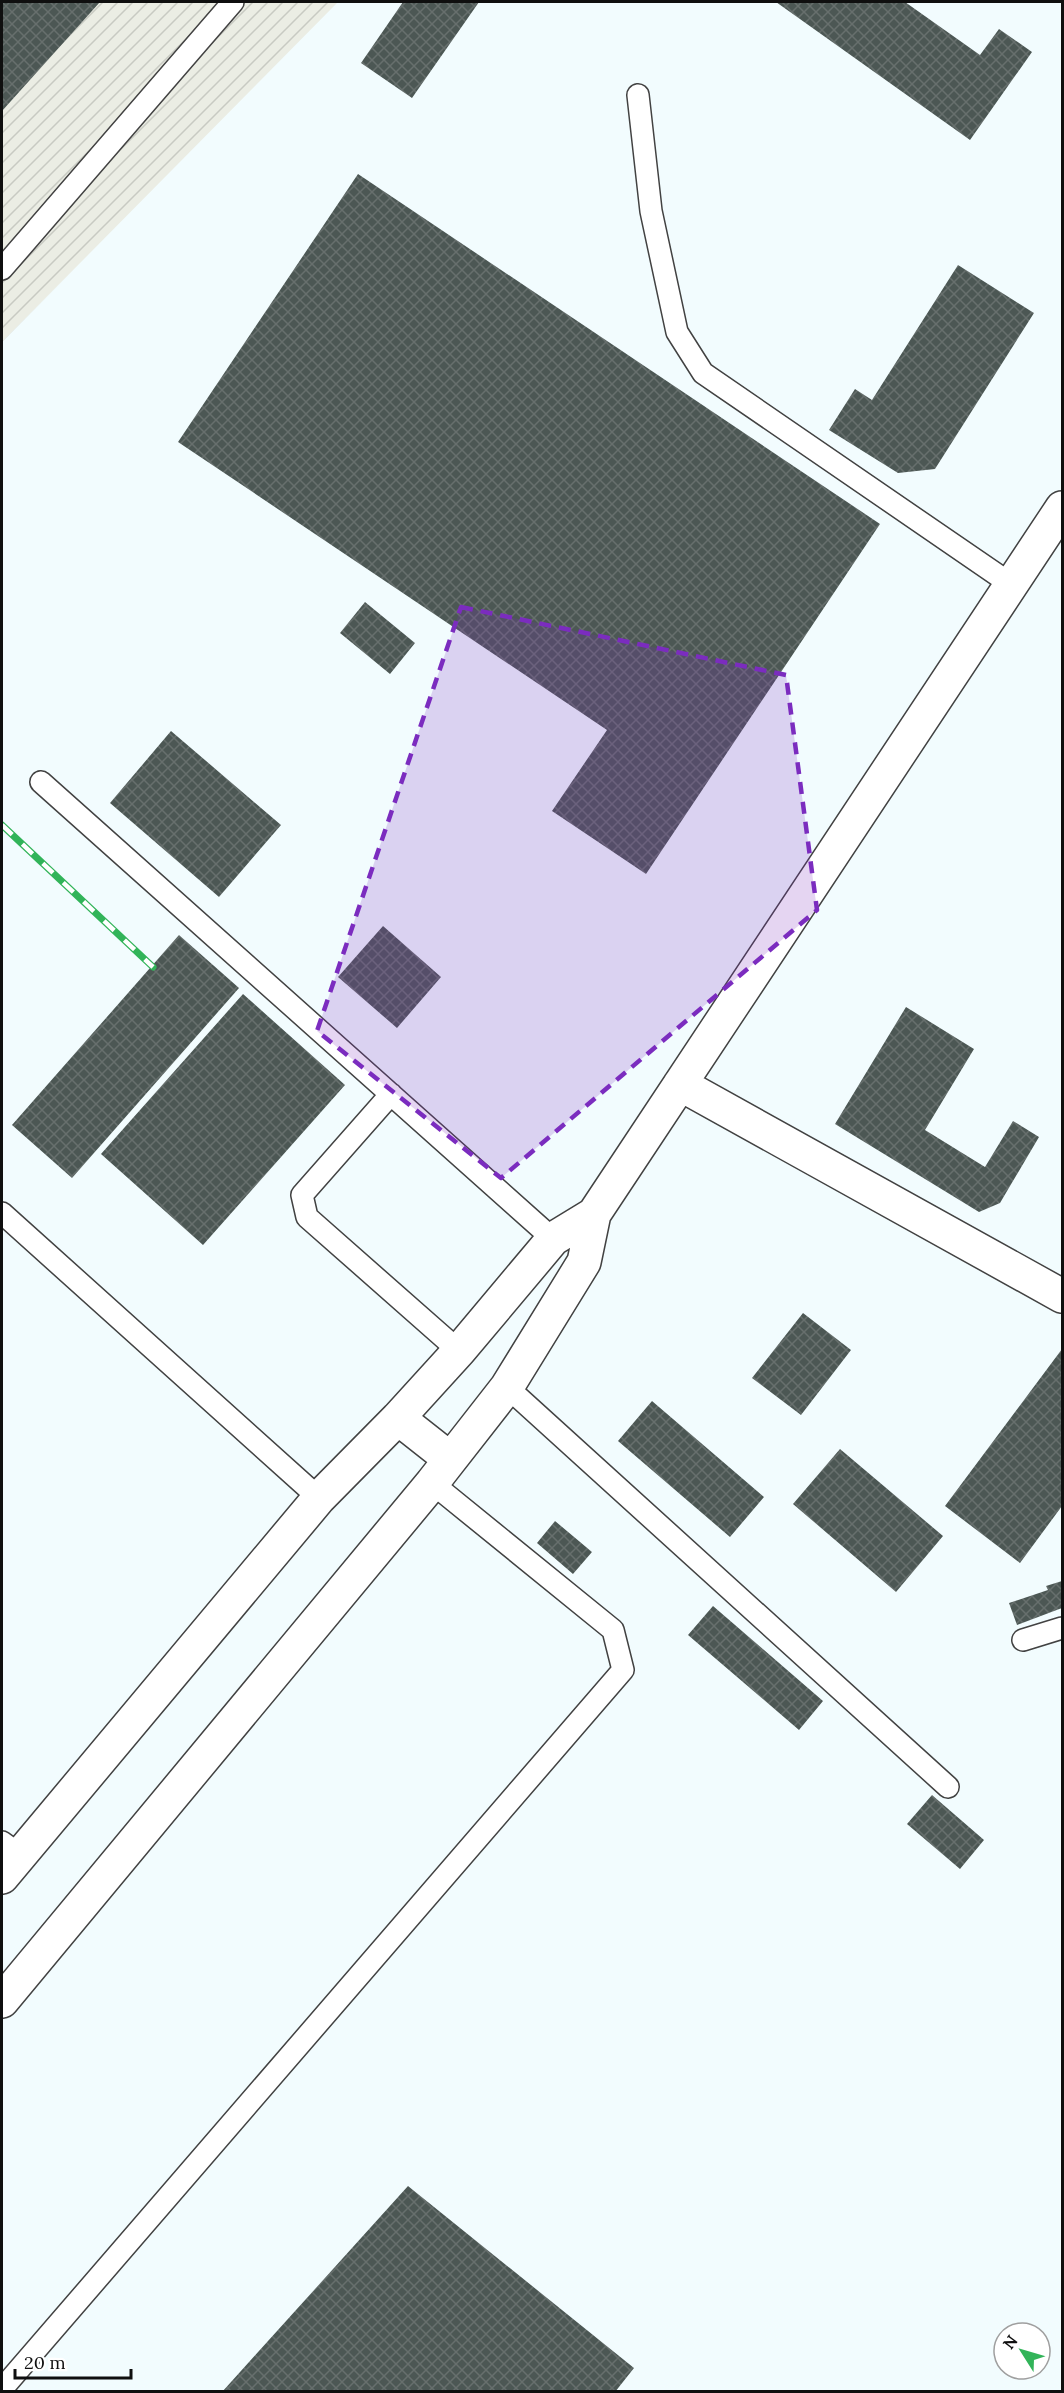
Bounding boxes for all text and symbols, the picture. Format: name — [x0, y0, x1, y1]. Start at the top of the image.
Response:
north arrow — [992, 2321, 1052, 2381]
text: N — [998, 2331, 1022, 2353]
scale bar — [15, 2342, 130, 2380]
text: 20 m — [24, 2351, 66, 2374]

